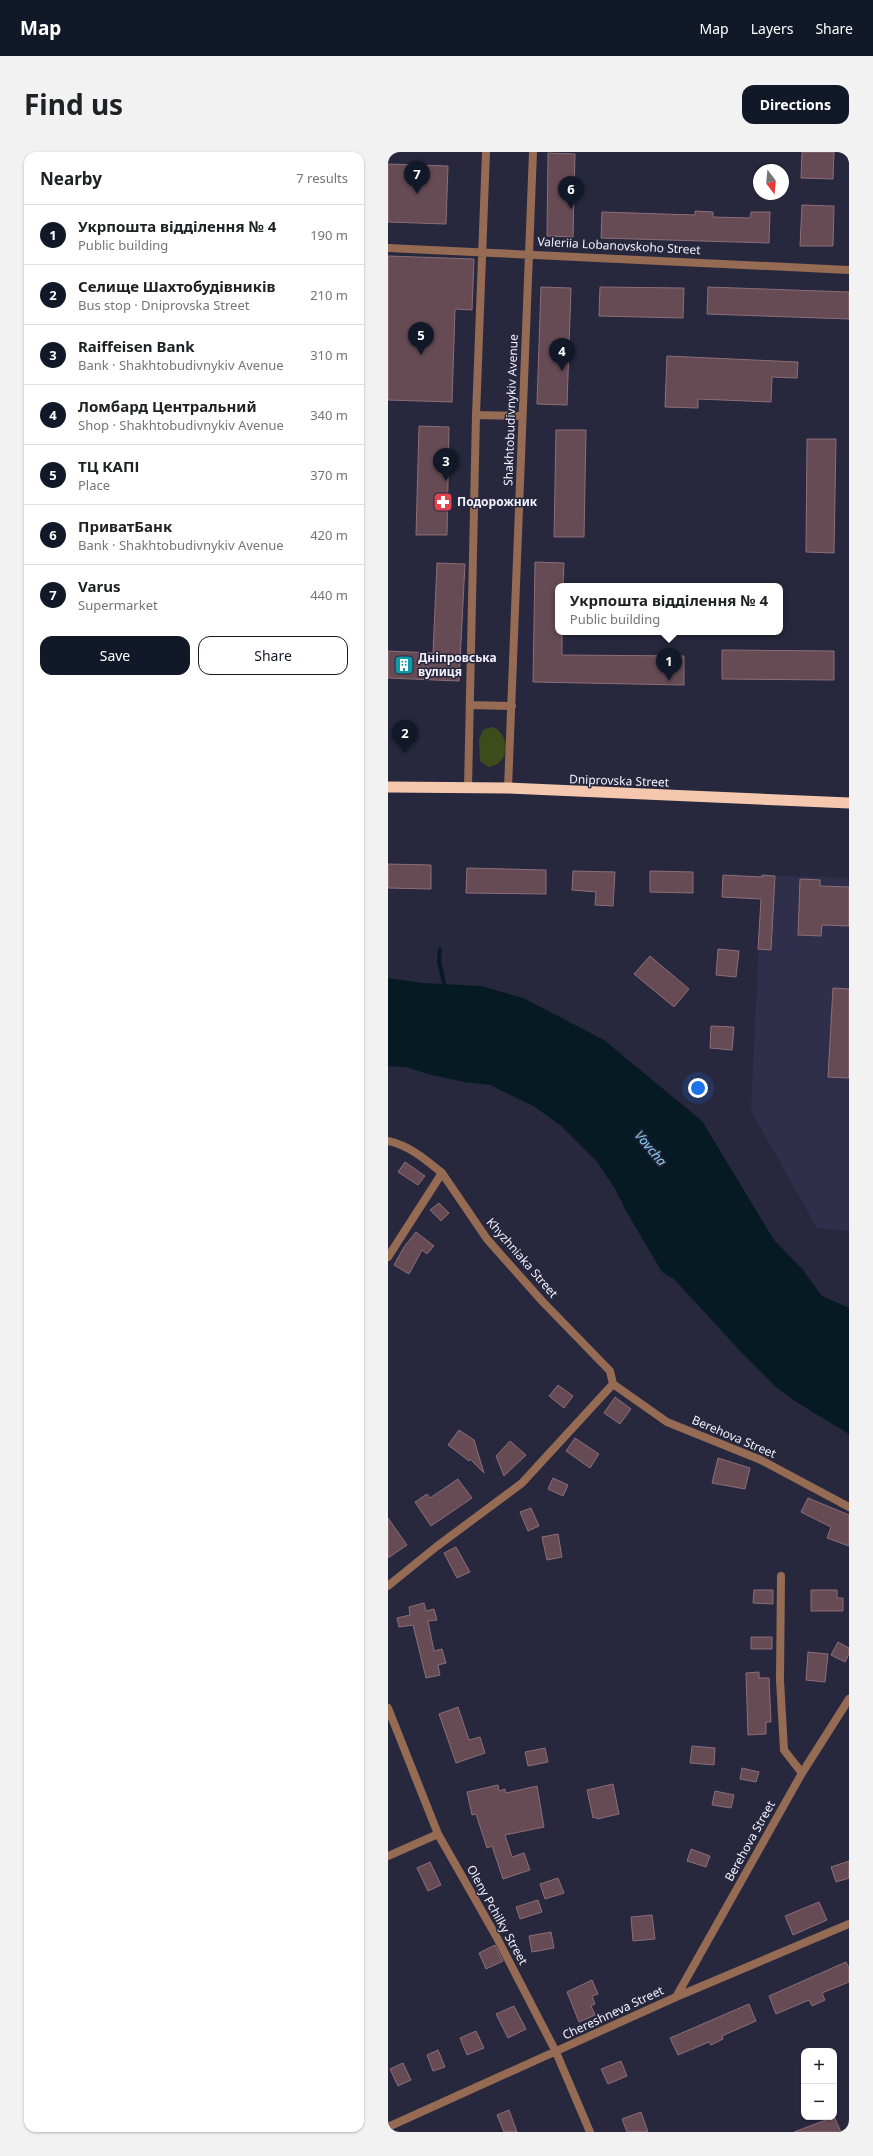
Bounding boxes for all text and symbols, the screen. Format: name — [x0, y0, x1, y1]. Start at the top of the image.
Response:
text: Map — [20, 15, 61, 41]
text: Map — [700, 19, 729, 38]
text: Layers — [751, 19, 793, 38]
text: Share — [815, 19, 853, 38]
text: Find us — [24, 85, 123, 123]
button: Directions — [742, 85, 849, 124]
pin: 7 — [404, 161, 430, 194]
north arrow — [753, 164, 789, 200]
text: Nearby — [40, 167, 102, 190]
text: 7 results — [296, 169, 348, 187]
pin: 6 — [558, 176, 584, 209]
text: Укрпошта відділення № 4 — [78, 216, 276, 236]
text: 1 — [49, 226, 57, 244]
text: 190 m — [310, 226, 348, 244]
street label: Valeriia Lobanovskoho Street — [537, 233, 702, 258]
text: Public building — [78, 236, 168, 254]
text: Селище Шахтобудівників — [78, 276, 276, 296]
text: 2 — [49, 286, 57, 304]
text: 210 m — [310, 286, 348, 304]
text: Bus stop · Dniprovska Street — [78, 296, 249, 314]
pin: 5 — [408, 322, 434, 355]
street label: Shakhtobudivnykiv Avenue — [499, 334, 522, 486]
text: Raiffeisen Bank — [78, 336, 194, 356]
pin: 4 — [549, 338, 575, 371]
text: 3 — [49, 346, 57, 364]
text: 310 m — [310, 346, 348, 364]
text: Bank · Shakhtobudivnykiv Avenue — [78, 356, 284, 374]
text: Ломбард Центральний — [78, 396, 257, 416]
text: 4 — [49, 406, 57, 424]
text: 340 m — [310, 406, 348, 424]
text: Shop · Shakhtobudivnykiv Avenue — [78, 416, 284, 434]
pin: 3 — [433, 448, 459, 481]
text: ТЦ КАПІ — [78, 456, 139, 476]
text: 5 — [49, 466, 57, 484]
text: 370 m — [310, 466, 348, 484]
text: Place — [78, 476, 110, 494]
pharmacy icon: Подорожник — [432, 491, 454, 513]
place label: Подорожник — [457, 493, 538, 510]
text: ПриватБанк — [78, 516, 172, 536]
text: 6 — [49, 526, 57, 544]
text: 420 m — [310, 526, 348, 544]
text: Bank · Shakhtobudivnykiv Avenue — [78, 536, 284, 554]
text: Varus — [78, 576, 120, 596]
popup — [555, 583, 783, 635]
text: 7 — [49, 586, 57, 604]
text: 440 m — [310, 586, 348, 604]
text: Укрпошта відділення № 4 — [570, 590, 768, 610]
text: Supermarket — [78, 596, 158, 614]
text: Public building — [570, 610, 660, 628]
button: Save — [40, 636, 190, 675]
button: Share — [198, 636, 348, 675]
pin: 1 — [656, 648, 682, 681]
place label: Дніпровська вулиця — [418, 649, 497, 680]
building icon: Дніпровська вулиця — [393, 654, 415, 676]
pin: 2 — [392, 720, 418, 753]
street label: Dniprovska Street — [569, 770, 670, 791]
your location — [688, 1078, 708, 1098]
water label: Vovcha — [631, 1127, 671, 1170]
street label: Khyzhniaka Street — [483, 1214, 562, 1302]
street label: Berehova Street — [689, 1411, 780, 1462]
street label: Berehova Street — [720, 1797, 779, 1884]
street label: Oleny Pchilky Street — [463, 1862, 532, 1968]
street label: Chereshneva Street — [559, 1981, 667, 2043]
map controls — [801, 2048, 837, 2120]
button: + — [801, 2048, 837, 2084]
button: − — [801, 2084, 837, 2120]

